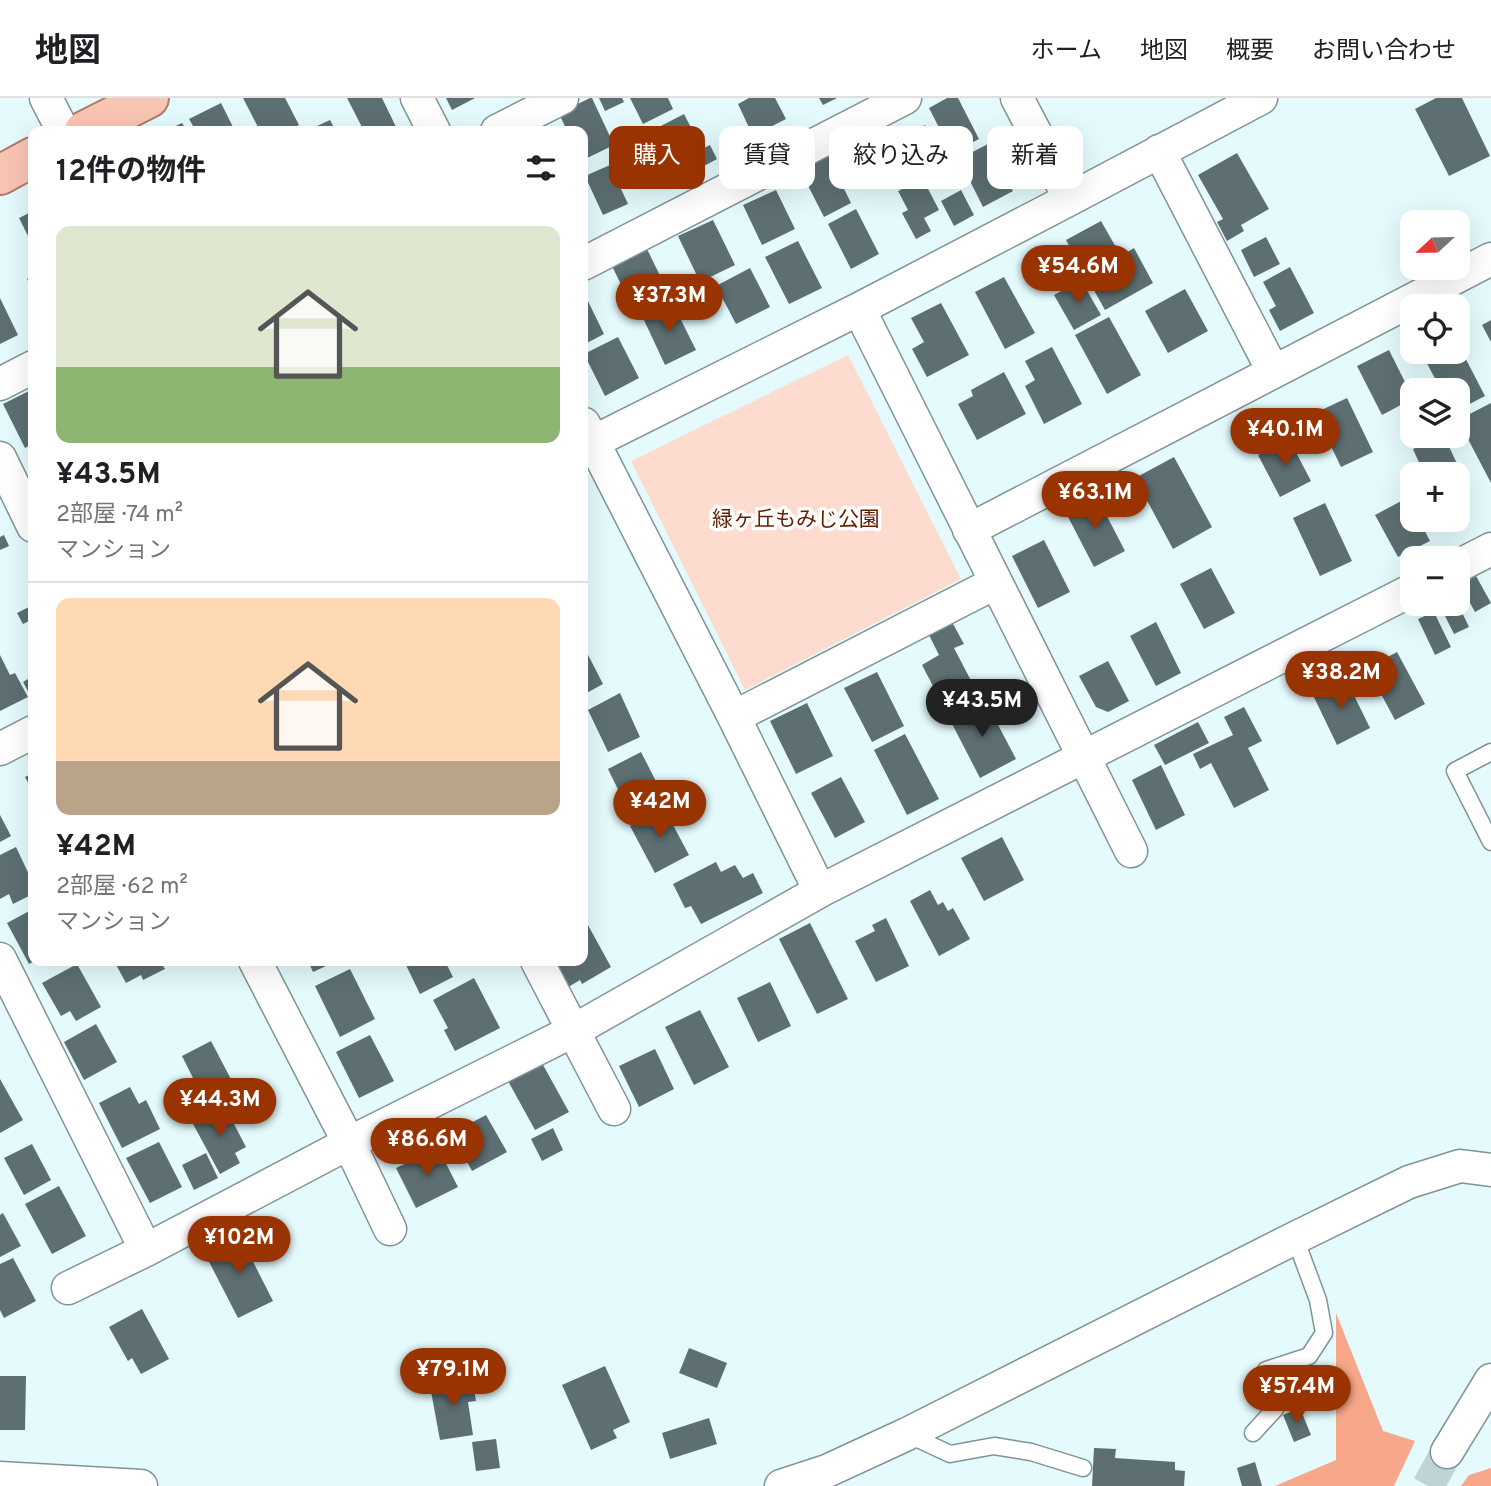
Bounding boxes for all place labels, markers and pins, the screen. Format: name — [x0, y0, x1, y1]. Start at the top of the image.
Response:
pin: ¥54.6M — [1021, 246, 1135, 305]
pin: ¥37.3M — [612, 274, 726, 334]
pin: ¥40.1M — [1228, 408, 1342, 468]
pin: ¥63.1M — [1038, 472, 1152, 531]
pin: ¥38.2M — [1284, 652, 1398, 711]
pin: ¥43.5M — [925, 680, 1039, 739]
pin: ¥42M — [619, 780, 701, 840]
pin: ¥44.3M — [163, 1079, 277, 1138]
pin: ¥86.6M — [370, 1118, 484, 1178]
pin: ¥102M — [190, 1216, 288, 1276]
pin: ¥79.1M — [396, 1348, 510, 1408]
pin: ¥57.4M — [1240, 1366, 1354, 1425]

